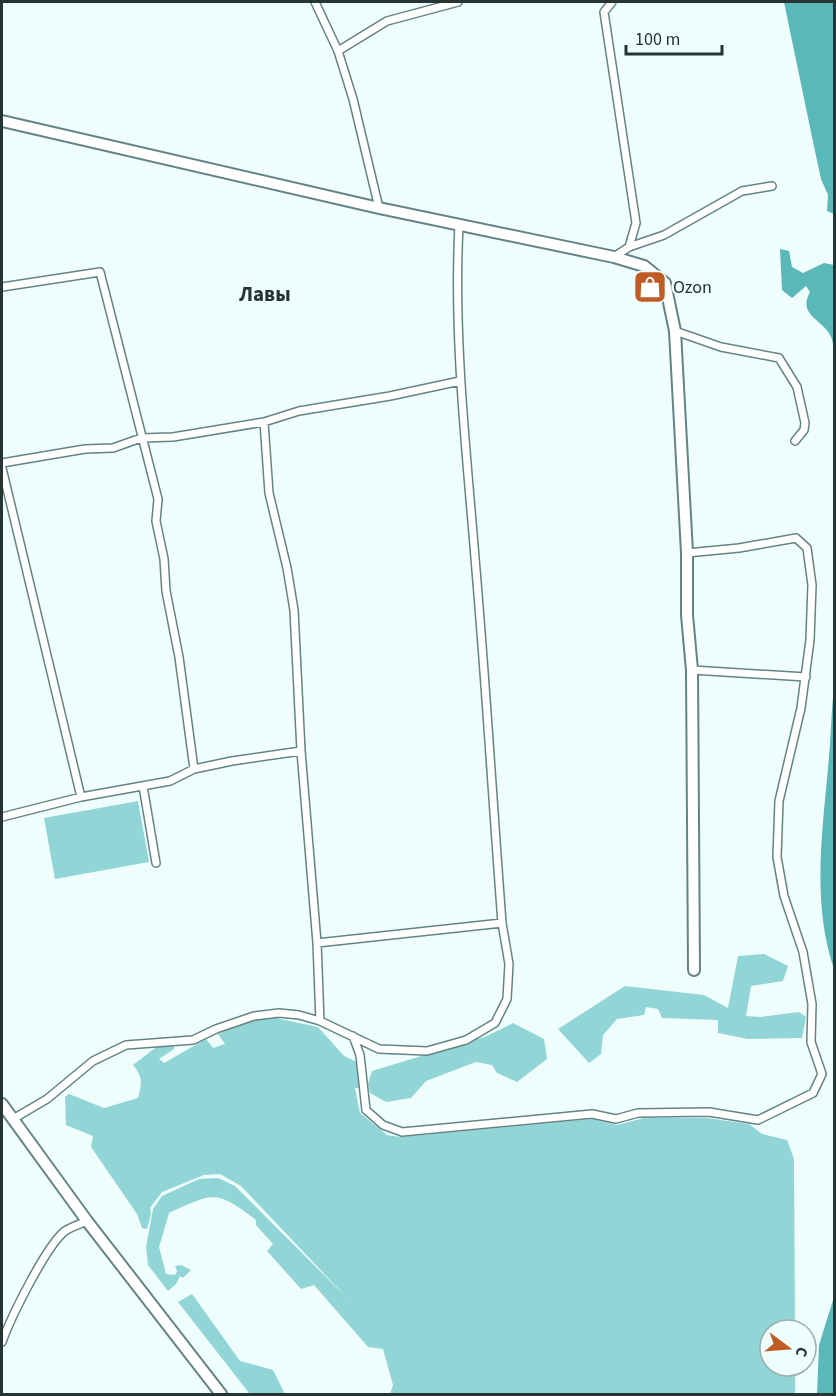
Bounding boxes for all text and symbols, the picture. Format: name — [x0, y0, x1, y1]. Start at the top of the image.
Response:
scale bar — [626, 18, 722, 56]
text: 100 m — [635, 27, 680, 52]
shop icon: Ozon — [632, 269, 668, 305]
place label: Ozon — [673, 275, 712, 300]
district label: Лавы — [238, 279, 291, 309]
north arrow — [758, 1318, 818, 1378]
text: С — [790, 1344, 813, 1359]

